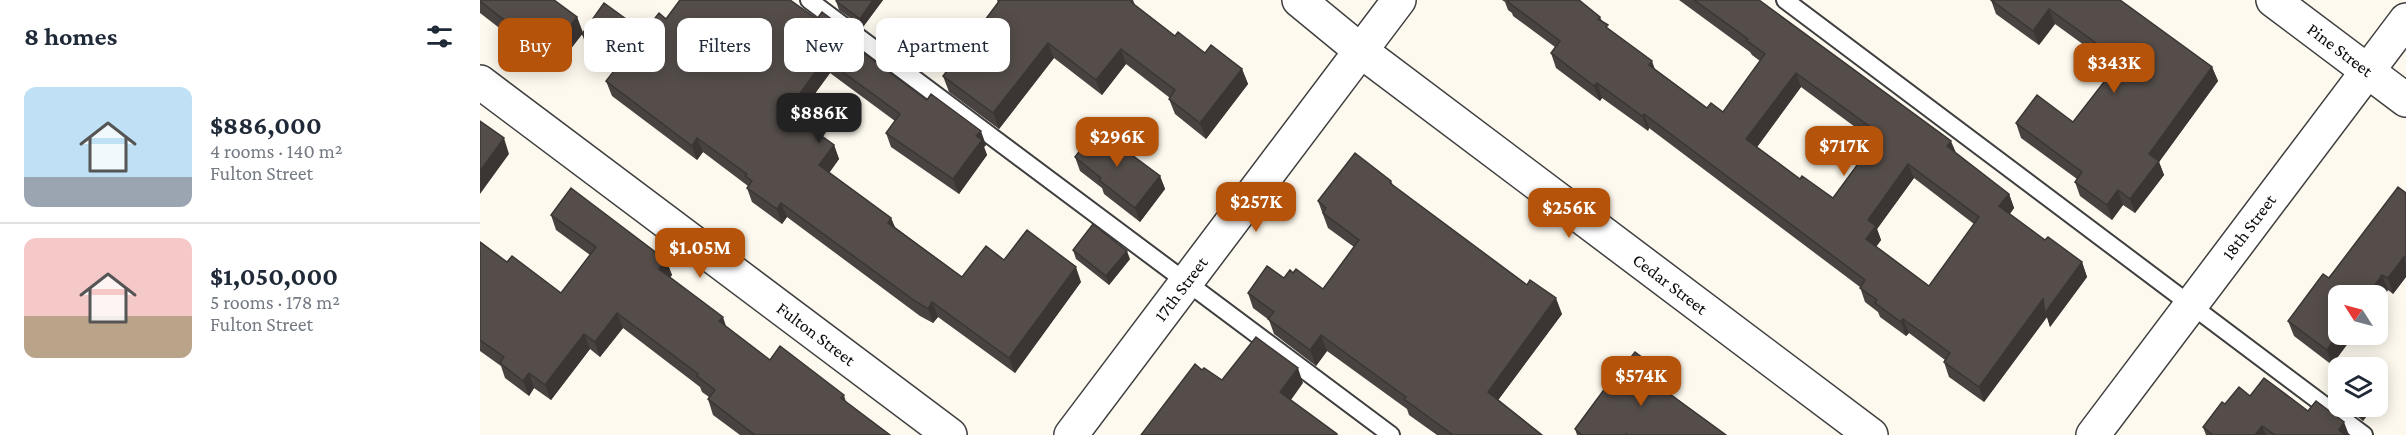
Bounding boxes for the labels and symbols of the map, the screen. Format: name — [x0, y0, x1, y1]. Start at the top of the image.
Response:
street label: Pine Street — [2303, 19, 2378, 82]
pin: $343K — [2072, 43, 2156, 94]
pin: $886K — [777, 93, 861, 144]
pin: $296K — [1075, 117, 1159, 168]
pin: $717K — [1802, 126, 1886, 177]
pin: $257K — [1214, 182, 1298, 233]
pin: $256K — [1527, 188, 1611, 239]
street label: 18th Street — [2218, 190, 2281, 264]
pin: $1.05M — [651, 228, 749, 279]
street label: Cedar Street — [1629, 249, 1712, 319]
street label: 17th Street — [1150, 252, 1212, 325]
north arrow — [2328, 285, 2388, 345]
street label: Fulton Street — [773, 298, 860, 371]
pin: $574K — [1599, 356, 1683, 407]

